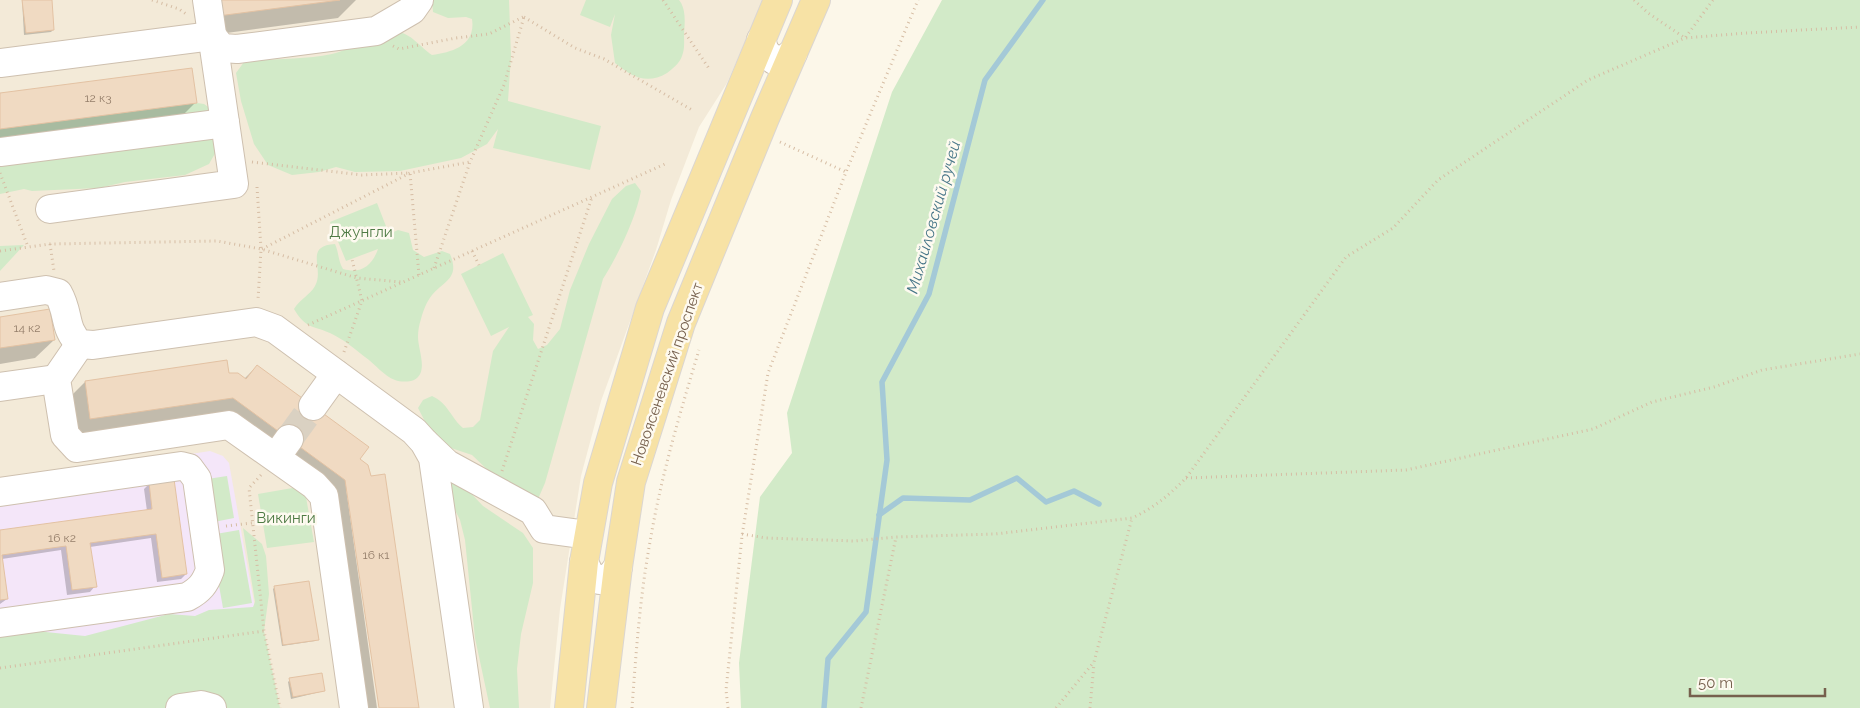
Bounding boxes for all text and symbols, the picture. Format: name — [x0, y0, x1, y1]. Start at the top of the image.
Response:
house number: 12 к3 — [84, 91, 112, 105]
water label: Михайловский ручей — [903, 139, 964, 296]
park label: Джунгли — [329, 223, 393, 241]
street label: Новоясеневский проспект — [627, 280, 707, 468]
house number: 14 к2 — [13, 321, 41, 335]
park label: Викинги — [256, 509, 316, 527]
house number: 16 к2 — [48, 531, 76, 545]
house number: 16 к1 — [363, 548, 389, 562]
scale bar — [1690, 666, 1825, 698]
text: 50 m — [1698, 674, 1733, 692]

